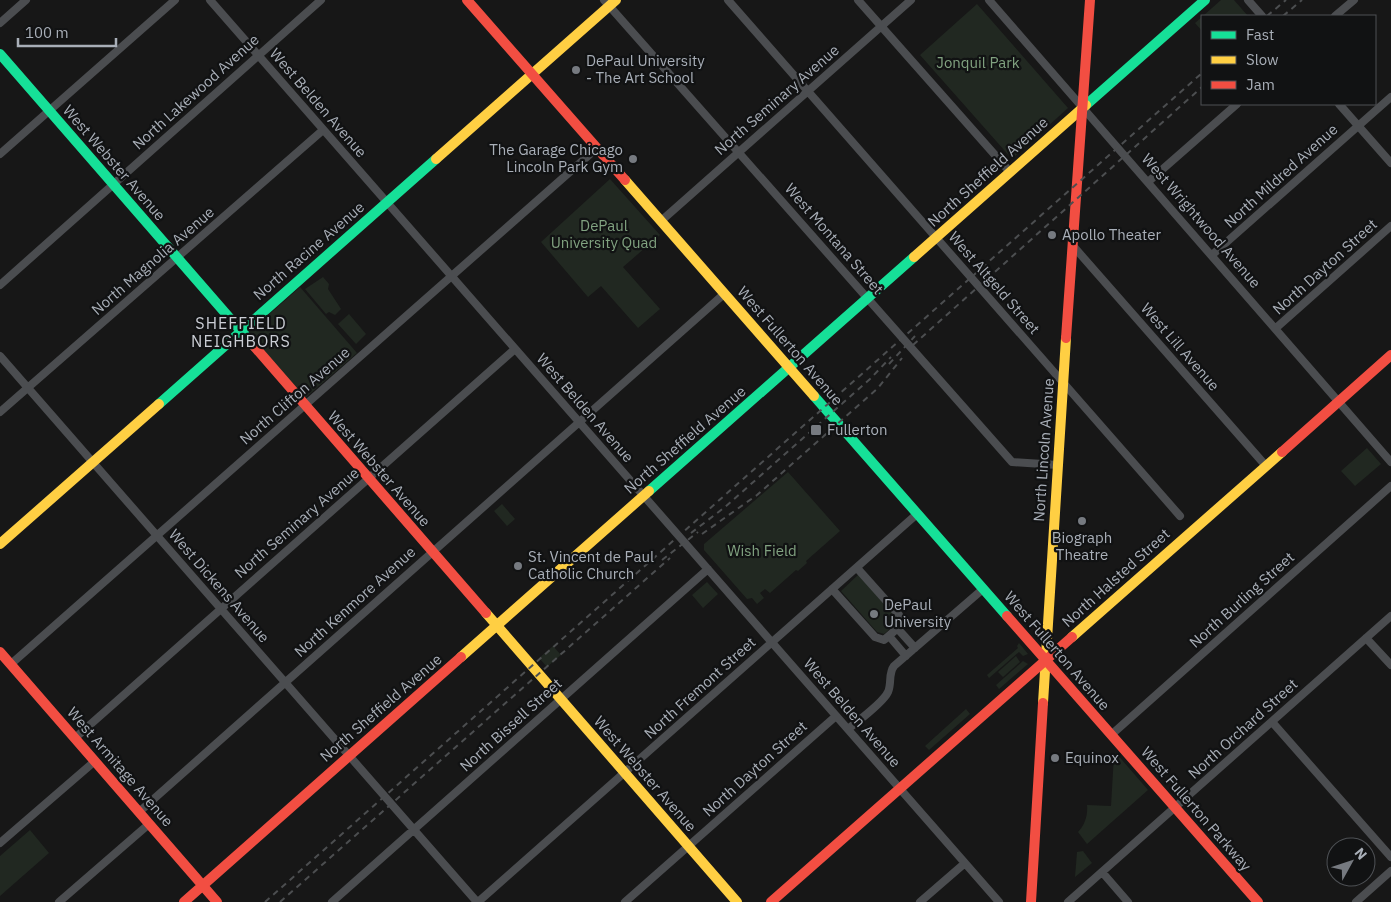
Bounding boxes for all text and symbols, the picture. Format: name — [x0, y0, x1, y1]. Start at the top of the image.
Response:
scale bar — [18, 15, 115, 47]
legend — [1201, 15, 1376, 105]
text: 100 m — [25, 23, 69, 42]
text: Fast — [1246, 25, 1274, 44]
street label: North Lakewood Avenue — [128, 30, 263, 153]
street label: North Seminary Avenue — [710, 40, 843, 159]
street label: West Belden Avenue — [266, 44, 371, 161]
text: Slow — [1246, 50, 1279, 69]
place label: DePaul University - The Art School — [586, 51, 705, 87]
park label: Jonquil Park — [936, 53, 1020, 72]
marker: DePaul University - The Art School — [570, 64, 582, 76]
text: Jam — [1246, 75, 1275, 94]
street label: West Webster Avenue — [59, 101, 170, 224]
street label: North Sheffield Avenue — [924, 113, 1052, 231]
street label: North Mildred Avenue — [1220, 120, 1341, 232]
place label: The Garage Chicago Lincoln Park Gym — [489, 140, 623, 176]
street label: West Wrightwood Avenue — [1138, 149, 1265, 292]
marker: The Garage Chicago Lincoln Park Gym — [627, 153, 639, 165]
street label: West Montana Street — [781, 179, 888, 298]
street label: North Racine Avenue — [249, 197, 368, 304]
street label: North Magnolia Avenue — [87, 202, 218, 319]
street label: North Dayton Street — [1268, 215, 1381, 319]
park label: DePaul University Quad — [551, 216, 657, 252]
place label: Apollo Theater — [1062, 225, 1162, 244]
street label: West Altgeld Street — [945, 228, 1044, 338]
marker: Apollo Theater — [1046, 229, 1058, 241]
street label: West Fullerton Avenue — [733, 282, 847, 409]
street label: West Lill Avenue — [1137, 299, 1224, 395]
district label: SHEFFIELD NEIGHBORS — [191, 313, 291, 351]
street label: North Clifton Avenue — [236, 343, 354, 449]
street label: West Belden Avenue — [533, 349, 638, 466]
street label: North Lincoln Avenue — [1029, 378, 1058, 522]
street label: North Sheffield Avenue — [620, 381, 750, 498]
street label: West Webster Avenue — [324, 407, 435, 530]
place label: Fullerton — [827, 420, 888, 439]
marker: Fullerton — [809, 423, 823, 437]
street label: North Seminary Avenue — [230, 463, 363, 582]
marker: Biograph Theatre — [1076, 515, 1088, 527]
street label: North Halsted Street — [1058, 524, 1174, 631]
street label: West Dickens Avenue — [165, 525, 274, 646]
place label: Biograph Theatre — [1052, 528, 1112, 564]
park label: Wish Field — [727, 541, 797, 560]
street label: North Kenmore Avenue — [290, 542, 419, 661]
place label: St. Vincent de Paul Catholic Church — [528, 547, 654, 583]
street label: North Burling Street — [1185, 548, 1298, 652]
marker: St. Vincent de Paul Catholic Church — [512, 560, 524, 572]
street label: West Fullerton Avenue — [1000, 587, 1114, 714]
place label: DePaul University — [884, 595, 952, 631]
marker: DePaul University — [868, 608, 880, 620]
street label: North Fremont Street — [640, 633, 759, 743]
street label: North Sheffield Avenue — [316, 649, 446, 766]
street label: West Belden Avenue — [800, 654, 905, 771]
street label: North Bissell Street — [456, 674, 566, 776]
street label: North Orchard Street — [1184, 674, 1301, 783]
street label: West Armitage Avenue — [63, 703, 178, 830]
street label: West Webster Avenue — [590, 712, 701, 835]
street label: North Dayton Street — [698, 717, 811, 821]
street label: West Fullerton Parkway — [1137, 743, 1256, 875]
place label: Equinox — [1065, 748, 1119, 767]
marker: Equinox — [1049, 752, 1061, 764]
north arrow — [1326, 837, 1376, 887]
text: N — [1351, 844, 1371, 863]

